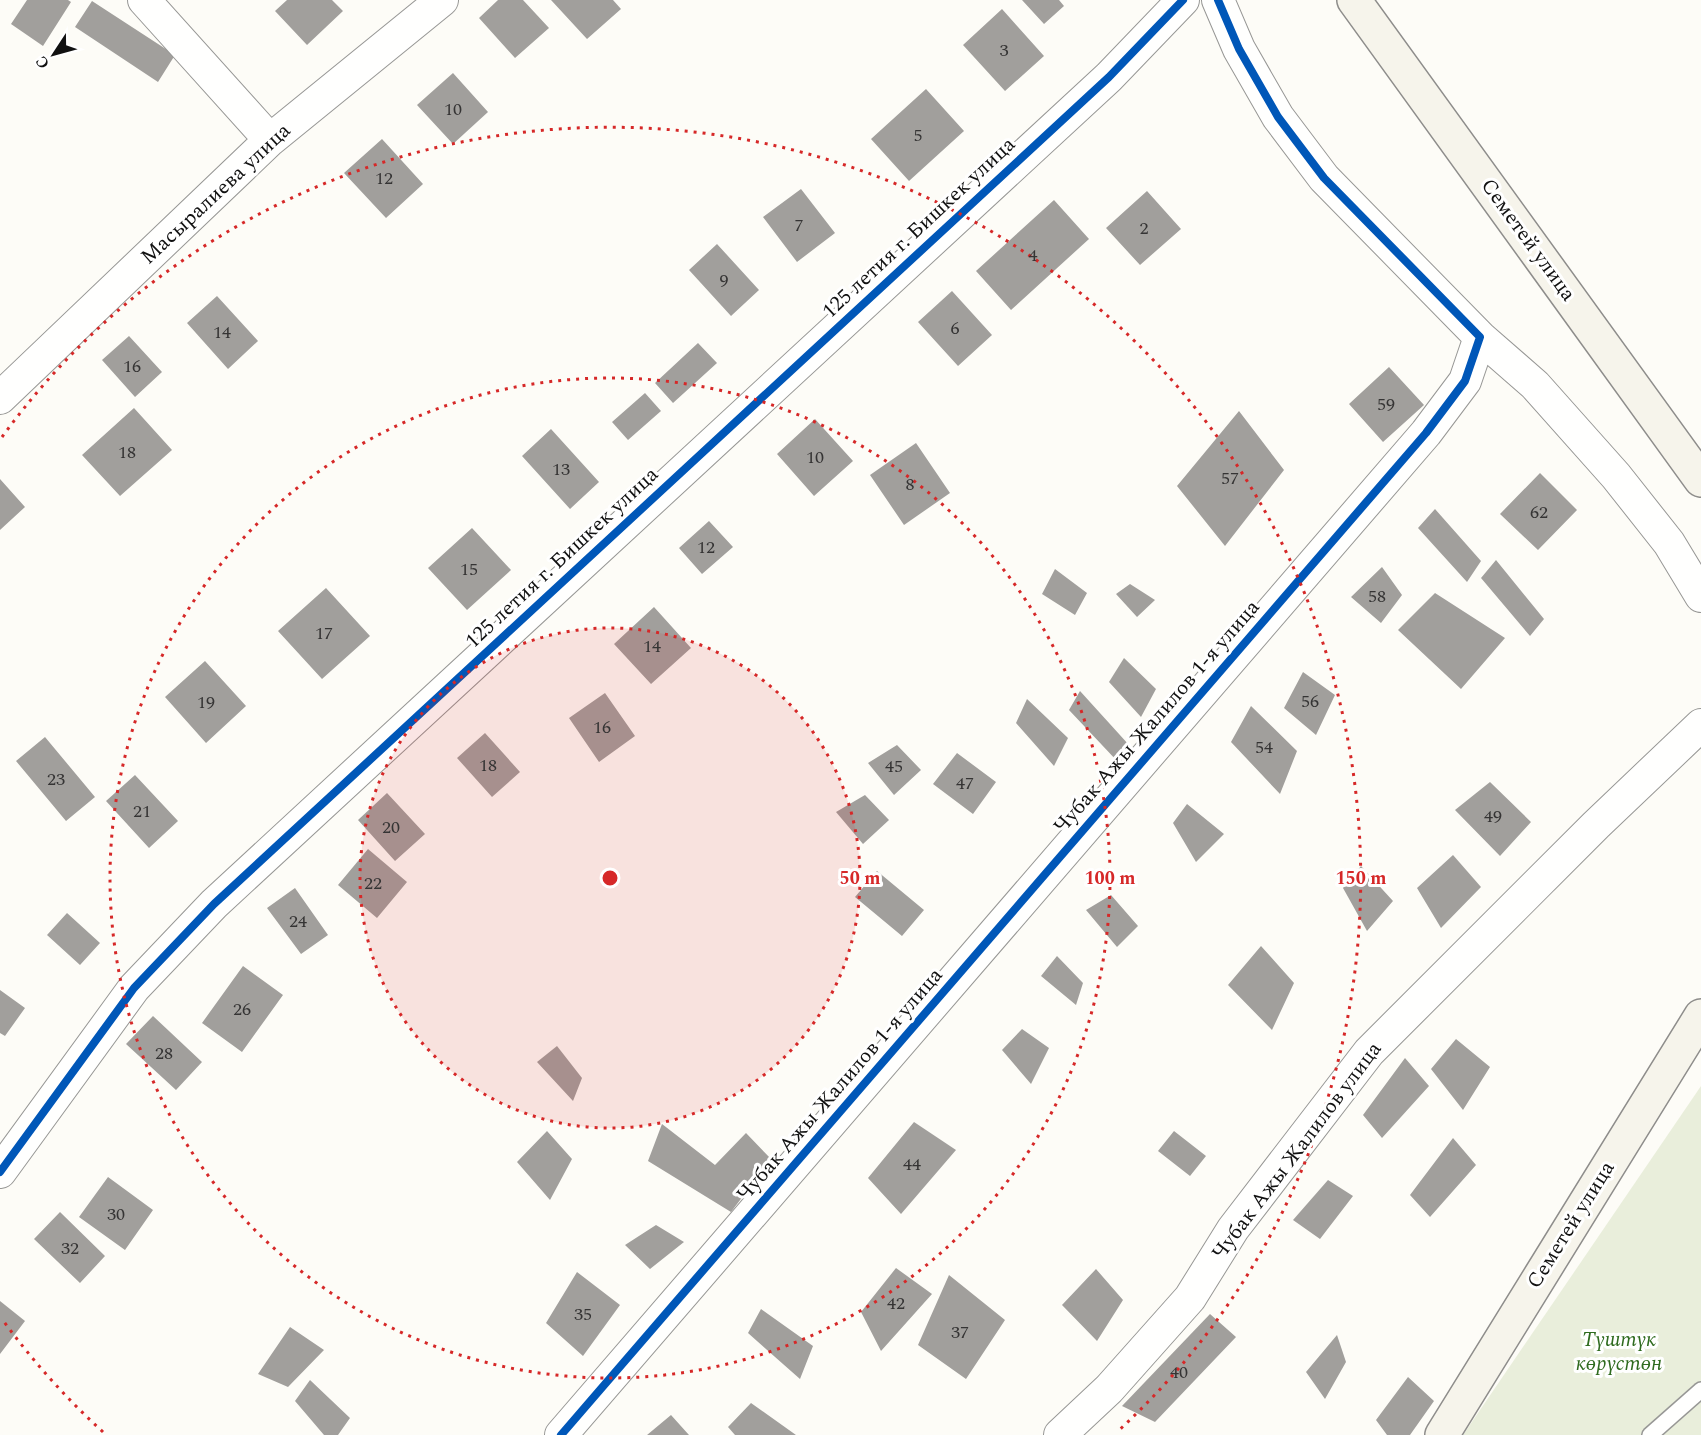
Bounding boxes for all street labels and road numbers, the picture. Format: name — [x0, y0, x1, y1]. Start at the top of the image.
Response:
street label: Масыралиева улица — [134, 115, 299, 272]
street label: 125 летия г. Бишкек улица — [815, 129, 1024, 327]
street label: Семетей улица — [1472, 172, 1584, 309]
street label: 125 летия г. Бишкек улица — [458, 459, 667, 657]
street label: Чубак Ажы Жалилов 1-я улица — [1046, 592, 1268, 841]
street label: Чубак Ажы Жалилов 1-я улица — [729, 960, 951, 1209]
street label: Чубак Ажы Жалилов улица — [1204, 1034, 1390, 1267]
street label: Семетей улица — [1519, 1154, 1623, 1295]

